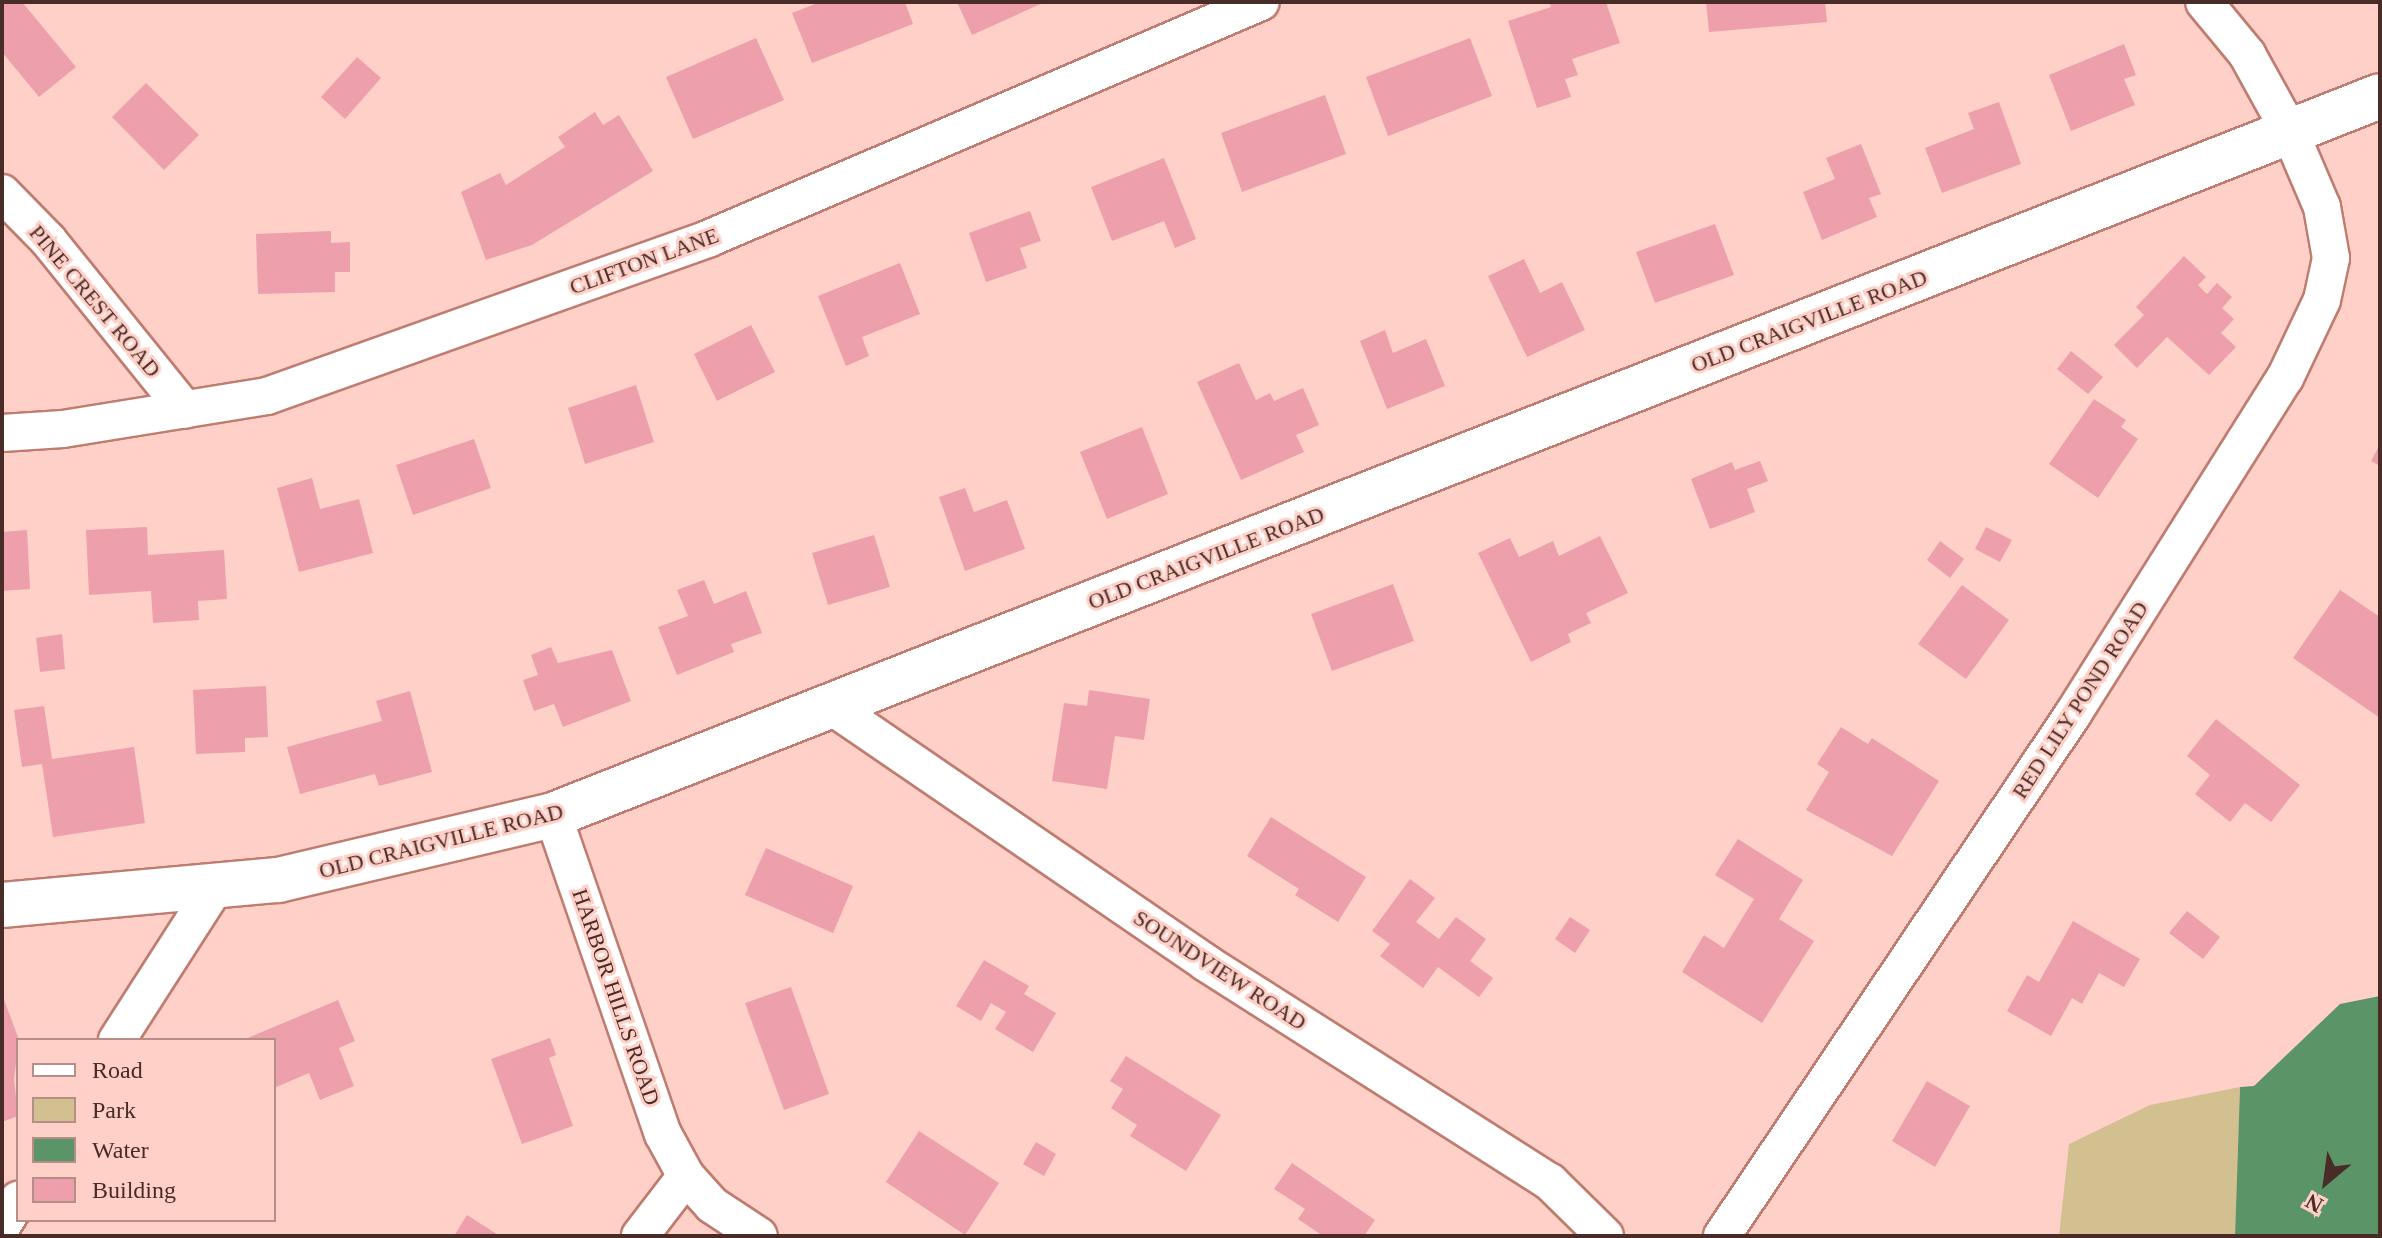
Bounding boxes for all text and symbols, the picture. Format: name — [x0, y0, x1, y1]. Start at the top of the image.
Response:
street label: PINE CREST ROAD — [24, 219, 166, 383]
street label: CLIFTON LANE — [566, 222, 722, 300]
street label: OLD CRAIGVILLE ROAD — [1687, 264, 1931, 378]
street label: OLD CRAIGVILLE ROAD — [1084, 501, 1328, 615]
street label: RED LILY POND ROAD — [2006, 596, 2154, 804]
street label: OLD CRAIGVILLE ROAD — [316, 798, 566, 884]
street label: HARBOR HILLS ROAD — [567, 885, 665, 1109]
street label: SOUNDVIEW ROAD — [1129, 904, 1311, 1036]
legend — [16, 1038, 276, 1222]
text: Road — [92, 1057, 143, 1083]
text: Park — [92, 1097, 136, 1123]
text: Water — [92, 1137, 149, 1163]
north arrow — [2286, 1142, 2366, 1222]
text: Building — [92, 1177, 176, 1203]
text: N — [2301, 1189, 2327, 1218]

